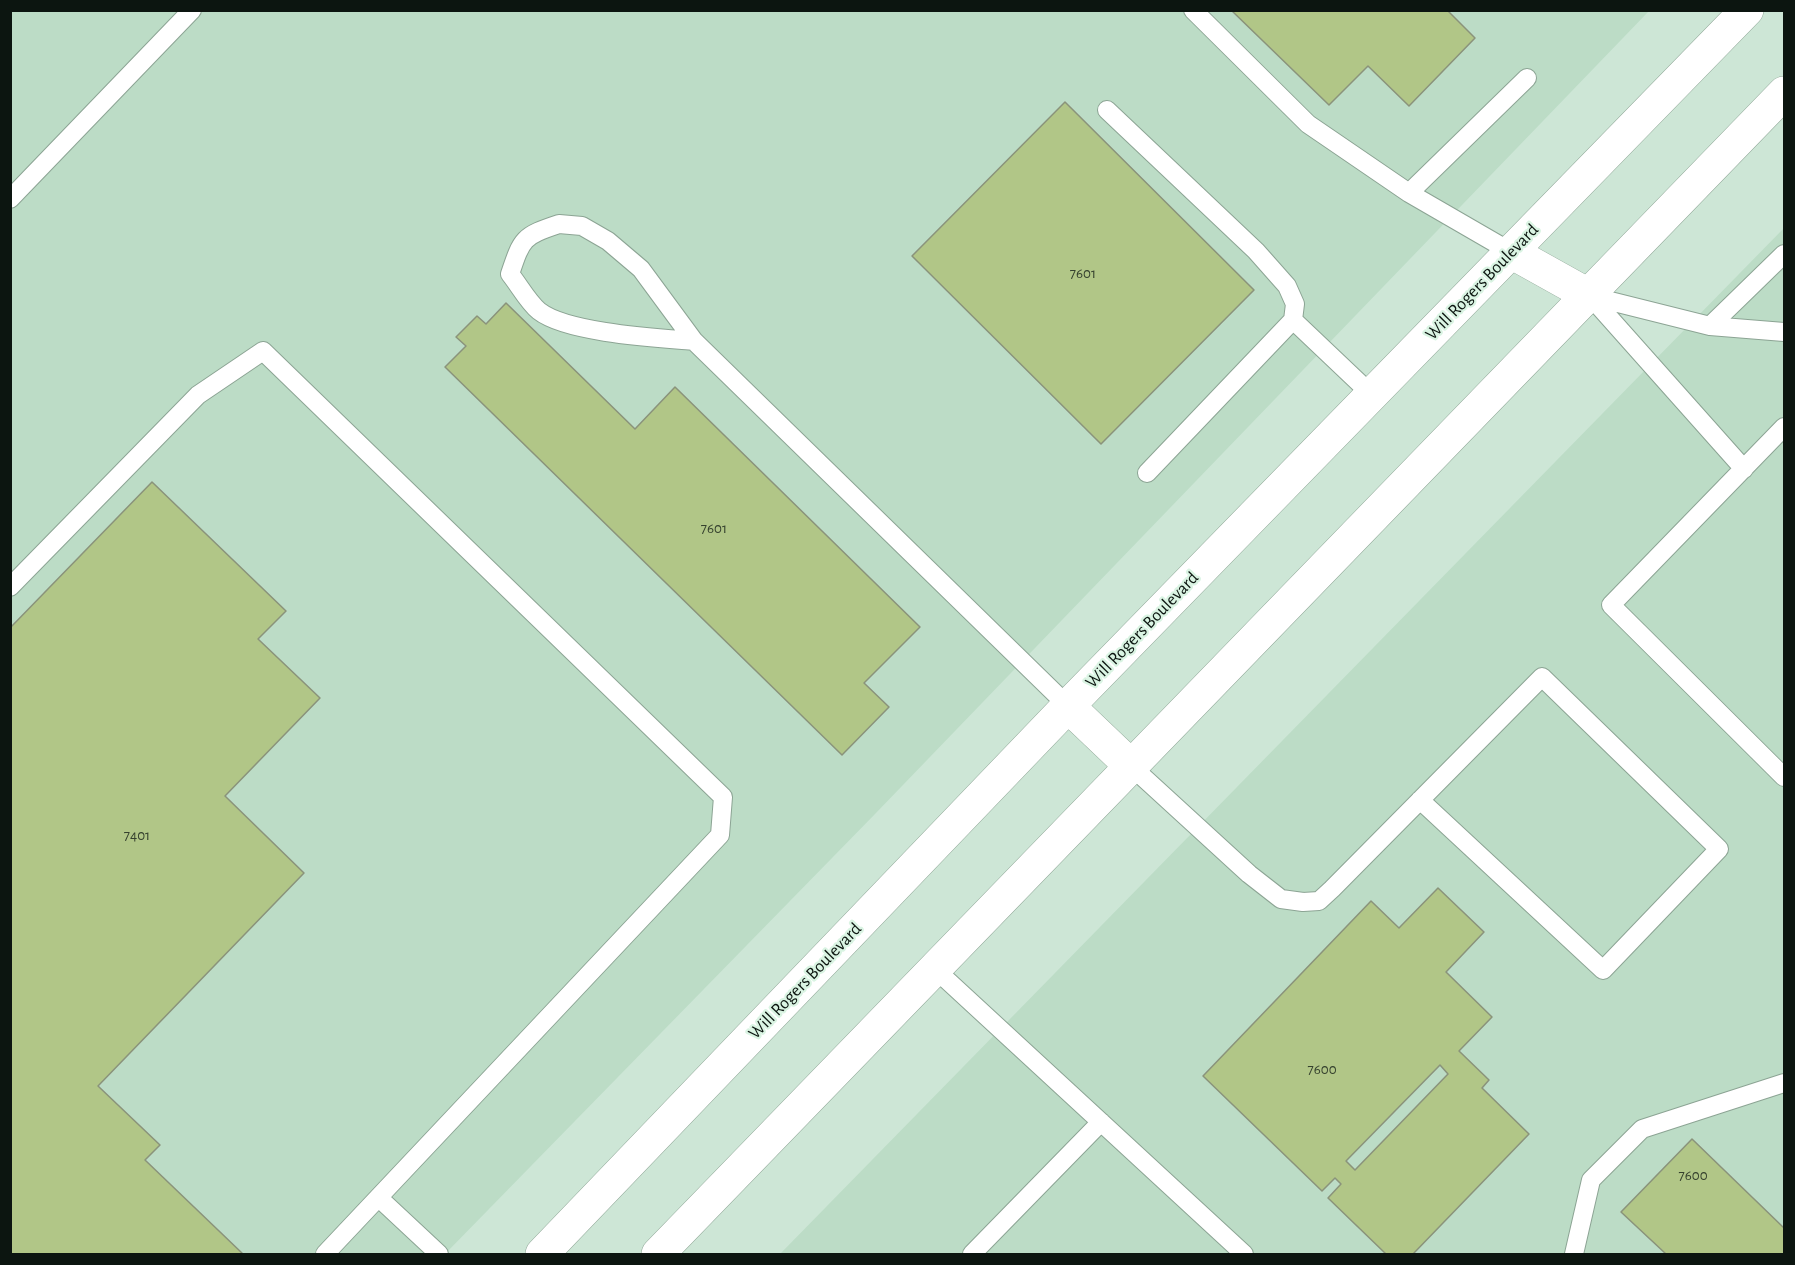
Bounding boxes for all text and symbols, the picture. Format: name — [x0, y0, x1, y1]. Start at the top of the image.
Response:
street label: Will Rogers Boulevard — [1421, 219, 1543, 345]
house number: 7601 — [1070, 264, 1096, 282]
house number: 7601 — [701, 519, 727, 537]
street label: Will Rogers Boulevard — [1081, 567, 1203, 693]
house number: 7401 — [124, 826, 150, 844]
street label: Will Rogers Boulevard — [744, 918, 866, 1044]
house number: 7600 — [1307, 1060, 1337, 1078]
house number: 7600 — [1678, 1166, 1708, 1184]

